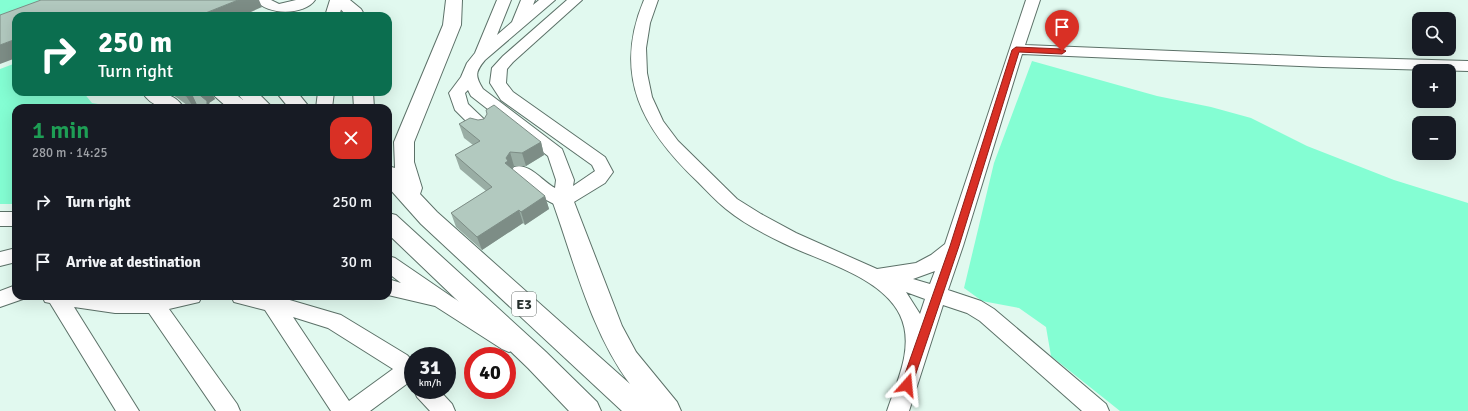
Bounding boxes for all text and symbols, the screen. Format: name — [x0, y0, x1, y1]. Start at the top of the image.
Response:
pin — [1045, 10, 1079, 51]
map controls — [1412, 12, 1456, 160]
button: search — [1412, 12, 1456, 56]
icon: arrive — [1051, 16, 1073, 38]
text: 250 m — [98, 26, 172, 60]
icon: right — [32, 28, 84, 80]
text: Turn right — [98, 60, 173, 82]
button: + — [1412, 64, 1456, 108]
text: 1 min — [32, 115, 89, 145]
button: − — [1412, 116, 1456, 160]
button: close — [330, 117, 372, 159]
text: 280 m · 14:25 — [32, 145, 108, 161]
icon: right — [32, 191, 54, 213]
text: Turn right — [66, 193, 131, 211]
text: 250 m — [332, 193, 372, 211]
icon: arrive — [32, 251, 54, 273]
text: Arrive at destination — [66, 253, 201, 271]
text: 30 m — [341, 253, 372, 271]
road number: E3 — [512, 292, 536, 316]
speed limit sign: 40 — [464, 347, 516, 399]
text: 31 — [419, 355, 441, 380]
position arrow — [886, 364, 928, 406]
text: km/h — [419, 377, 441, 389]

